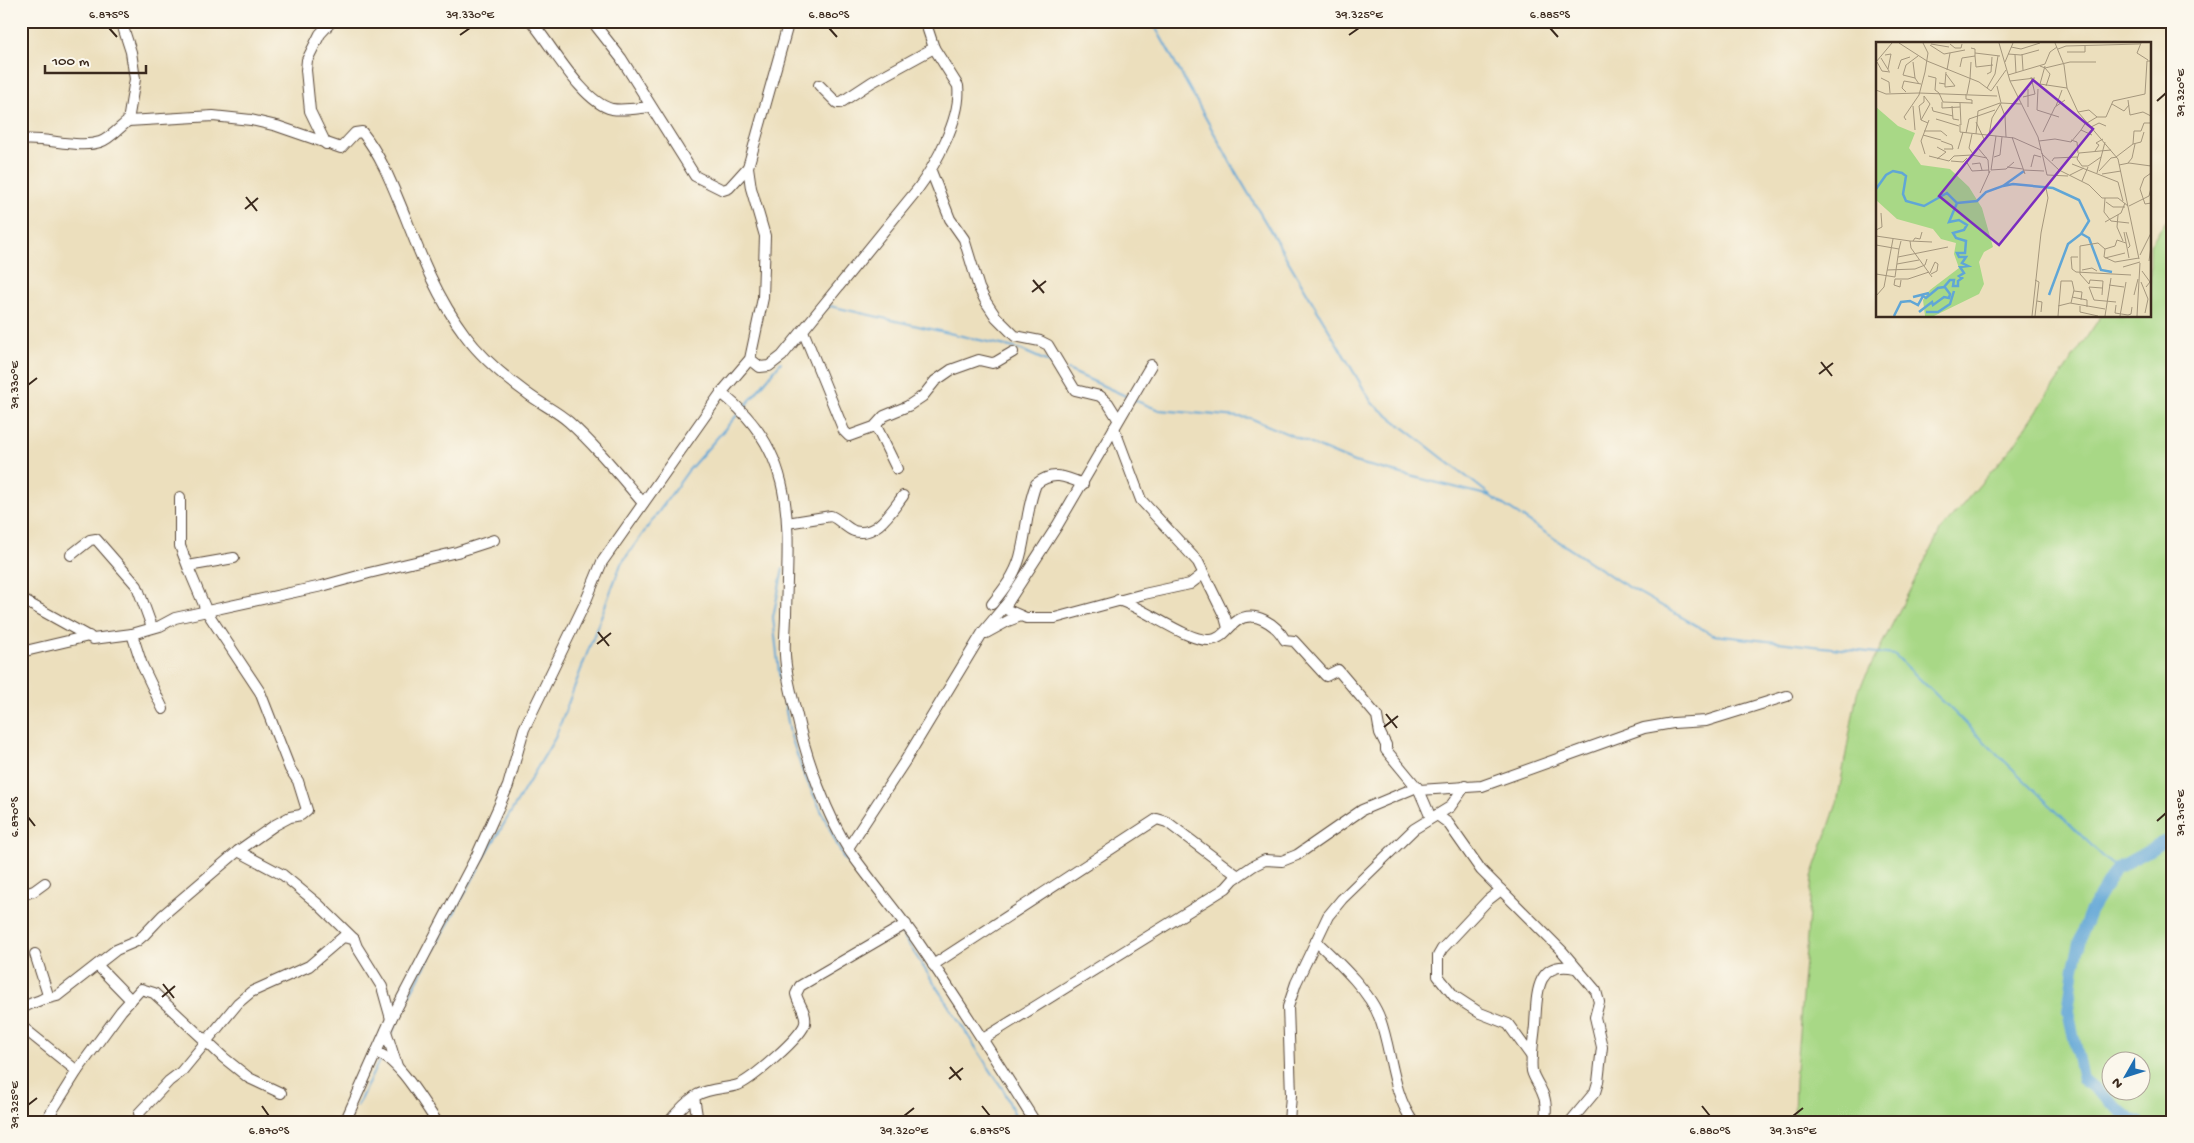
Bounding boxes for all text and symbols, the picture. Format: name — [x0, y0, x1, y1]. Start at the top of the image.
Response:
text: 6.875°S — [89, 9, 129, 23]
text: 39.330°E — [445, 9, 495, 23]
text: 6.880°S — [809, 9, 850, 23]
text: 39.325°E — [1334, 9, 1383, 23]
text: 6.885°S — [1530, 9, 1571, 23]
scale bar — [45, 42, 146, 74]
inset map — [1876, 42, 2152, 318]
text: 100 m — [51, 53, 90, 71]
text: 39.320°E — [2175, 69, 2189, 118]
text: 39.330°E — [9, 360, 23, 410]
text: 39.315°E — [2175, 789, 2189, 837]
text: 6.870°S — [9, 796, 23, 837]
north arrow — [2102, 1050, 2152, 1100]
text: N — [2108, 1074, 2127, 1092]
text: 39.325°E — [9, 1081, 23, 1130]
text: 6.870°S — [249, 1125, 290, 1139]
text: 39.320°E — [879, 1125, 928, 1139]
text: 6.875°S — [970, 1125, 1010, 1139]
text: 6.880°S — [1690, 1125, 1731, 1139]
text: 39.315°E — [1769, 1125, 1817, 1139]

